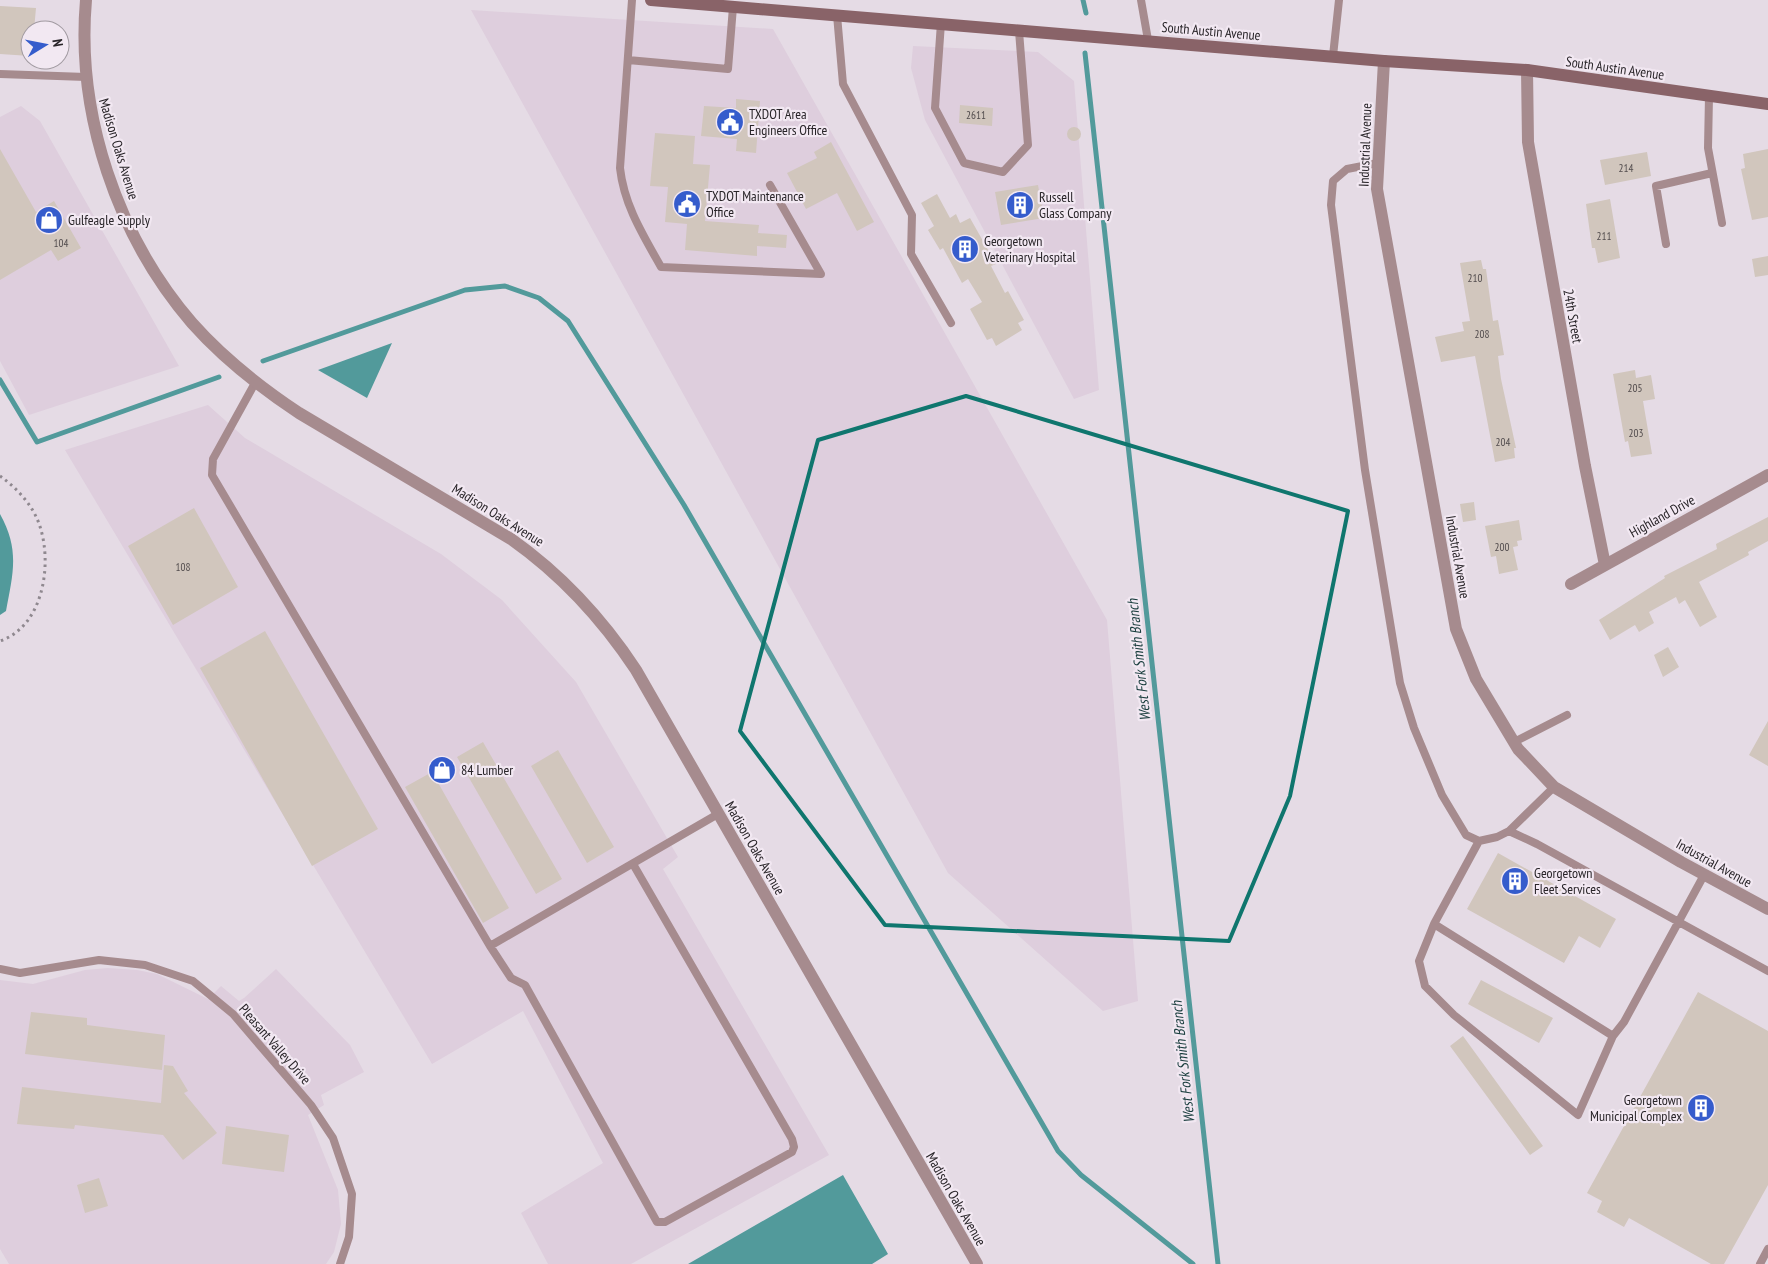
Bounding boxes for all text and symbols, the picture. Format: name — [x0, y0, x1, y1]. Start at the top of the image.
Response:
street label: South Austin Avenue — [1161, 18, 1261, 44]
north arrow — [20, 20, 70, 70]
text: N — [48, 37, 67, 48]
street label: South Austin Avenue — [1565, 52, 1666, 84]
street label: Madison Oaks Avenue — [95, 96, 143, 202]
street label: Industrial Avenue — [1355, 103, 1375, 187]
place label: TXDOT Area Engineers Office — [749, 105, 828, 139]
public building icon: TXDOT Area Engineers Office — [715, 107, 745, 137]
house number: 2611 — [966, 108, 986, 122]
house number: 214 — [1619, 161, 1633, 175]
place label: TXDOT Maintenance Office — [706, 187, 804, 221]
place label: Russell Glass Company — [1039, 188, 1112, 222]
public building icon: TXDOT Maintenance Office — [672, 189, 702, 219]
building icon: Russell Glass Company — [1005, 190, 1035, 220]
shop icon: Gulfeagle Supply — [34, 205, 64, 235]
place label: Gulfeagle Supply — [68, 211, 151, 229]
house number: 211 — [1597, 229, 1611, 243]
place label: Georgetown Veterinary Hospital — [983, 232, 1076, 266]
building icon: Georgetown Veterinary Hospital — [950, 234, 980, 264]
house number: 104 — [54, 236, 68, 250]
house number: 210 — [1468, 271, 1482, 285]
street label: 24th Street — [1559, 288, 1587, 345]
house number: 208 — [1475, 327, 1489, 341]
house number: 205 — [1628, 381, 1642, 395]
house number: 203 — [1629, 426, 1643, 440]
house number: 204 — [1496, 435, 1510, 449]
street label: Madison Oaks Avenue — [449, 480, 547, 551]
street label: Highland Drive — [1626, 491, 1698, 541]
street label: Industrial Avenue — [1442, 514, 1474, 600]
house number: 200 — [1495, 540, 1509, 554]
house number: 108 — [176, 560, 190, 574]
water label: West Fork Smith Branch — [1123, 597, 1154, 722]
shop icon: 84 Lumber — [427, 755, 457, 785]
place label: 84 Lumber — [461, 761, 513, 779]
street label: Madison Oaks Avenue — [721, 798, 789, 898]
street label: Industrial Avenue — [1673, 835, 1755, 891]
place label: Georgetown Fleet Services — [1534, 864, 1601, 898]
building icon: Georgetown Fleet Services — [1500, 866, 1530, 896]
water label: West Fork Smith Branch — [1167, 999, 1198, 1124]
street label: Pleasant Valley Drive — [235, 1000, 315, 1088]
place label: Georgetown Municipal Complex — [1590, 1091, 1682, 1125]
building icon: Georgetown Municipal Complex — [1686, 1093, 1716, 1123]
street label: Madison Oaks Avenue — [922, 1149, 990, 1249]

